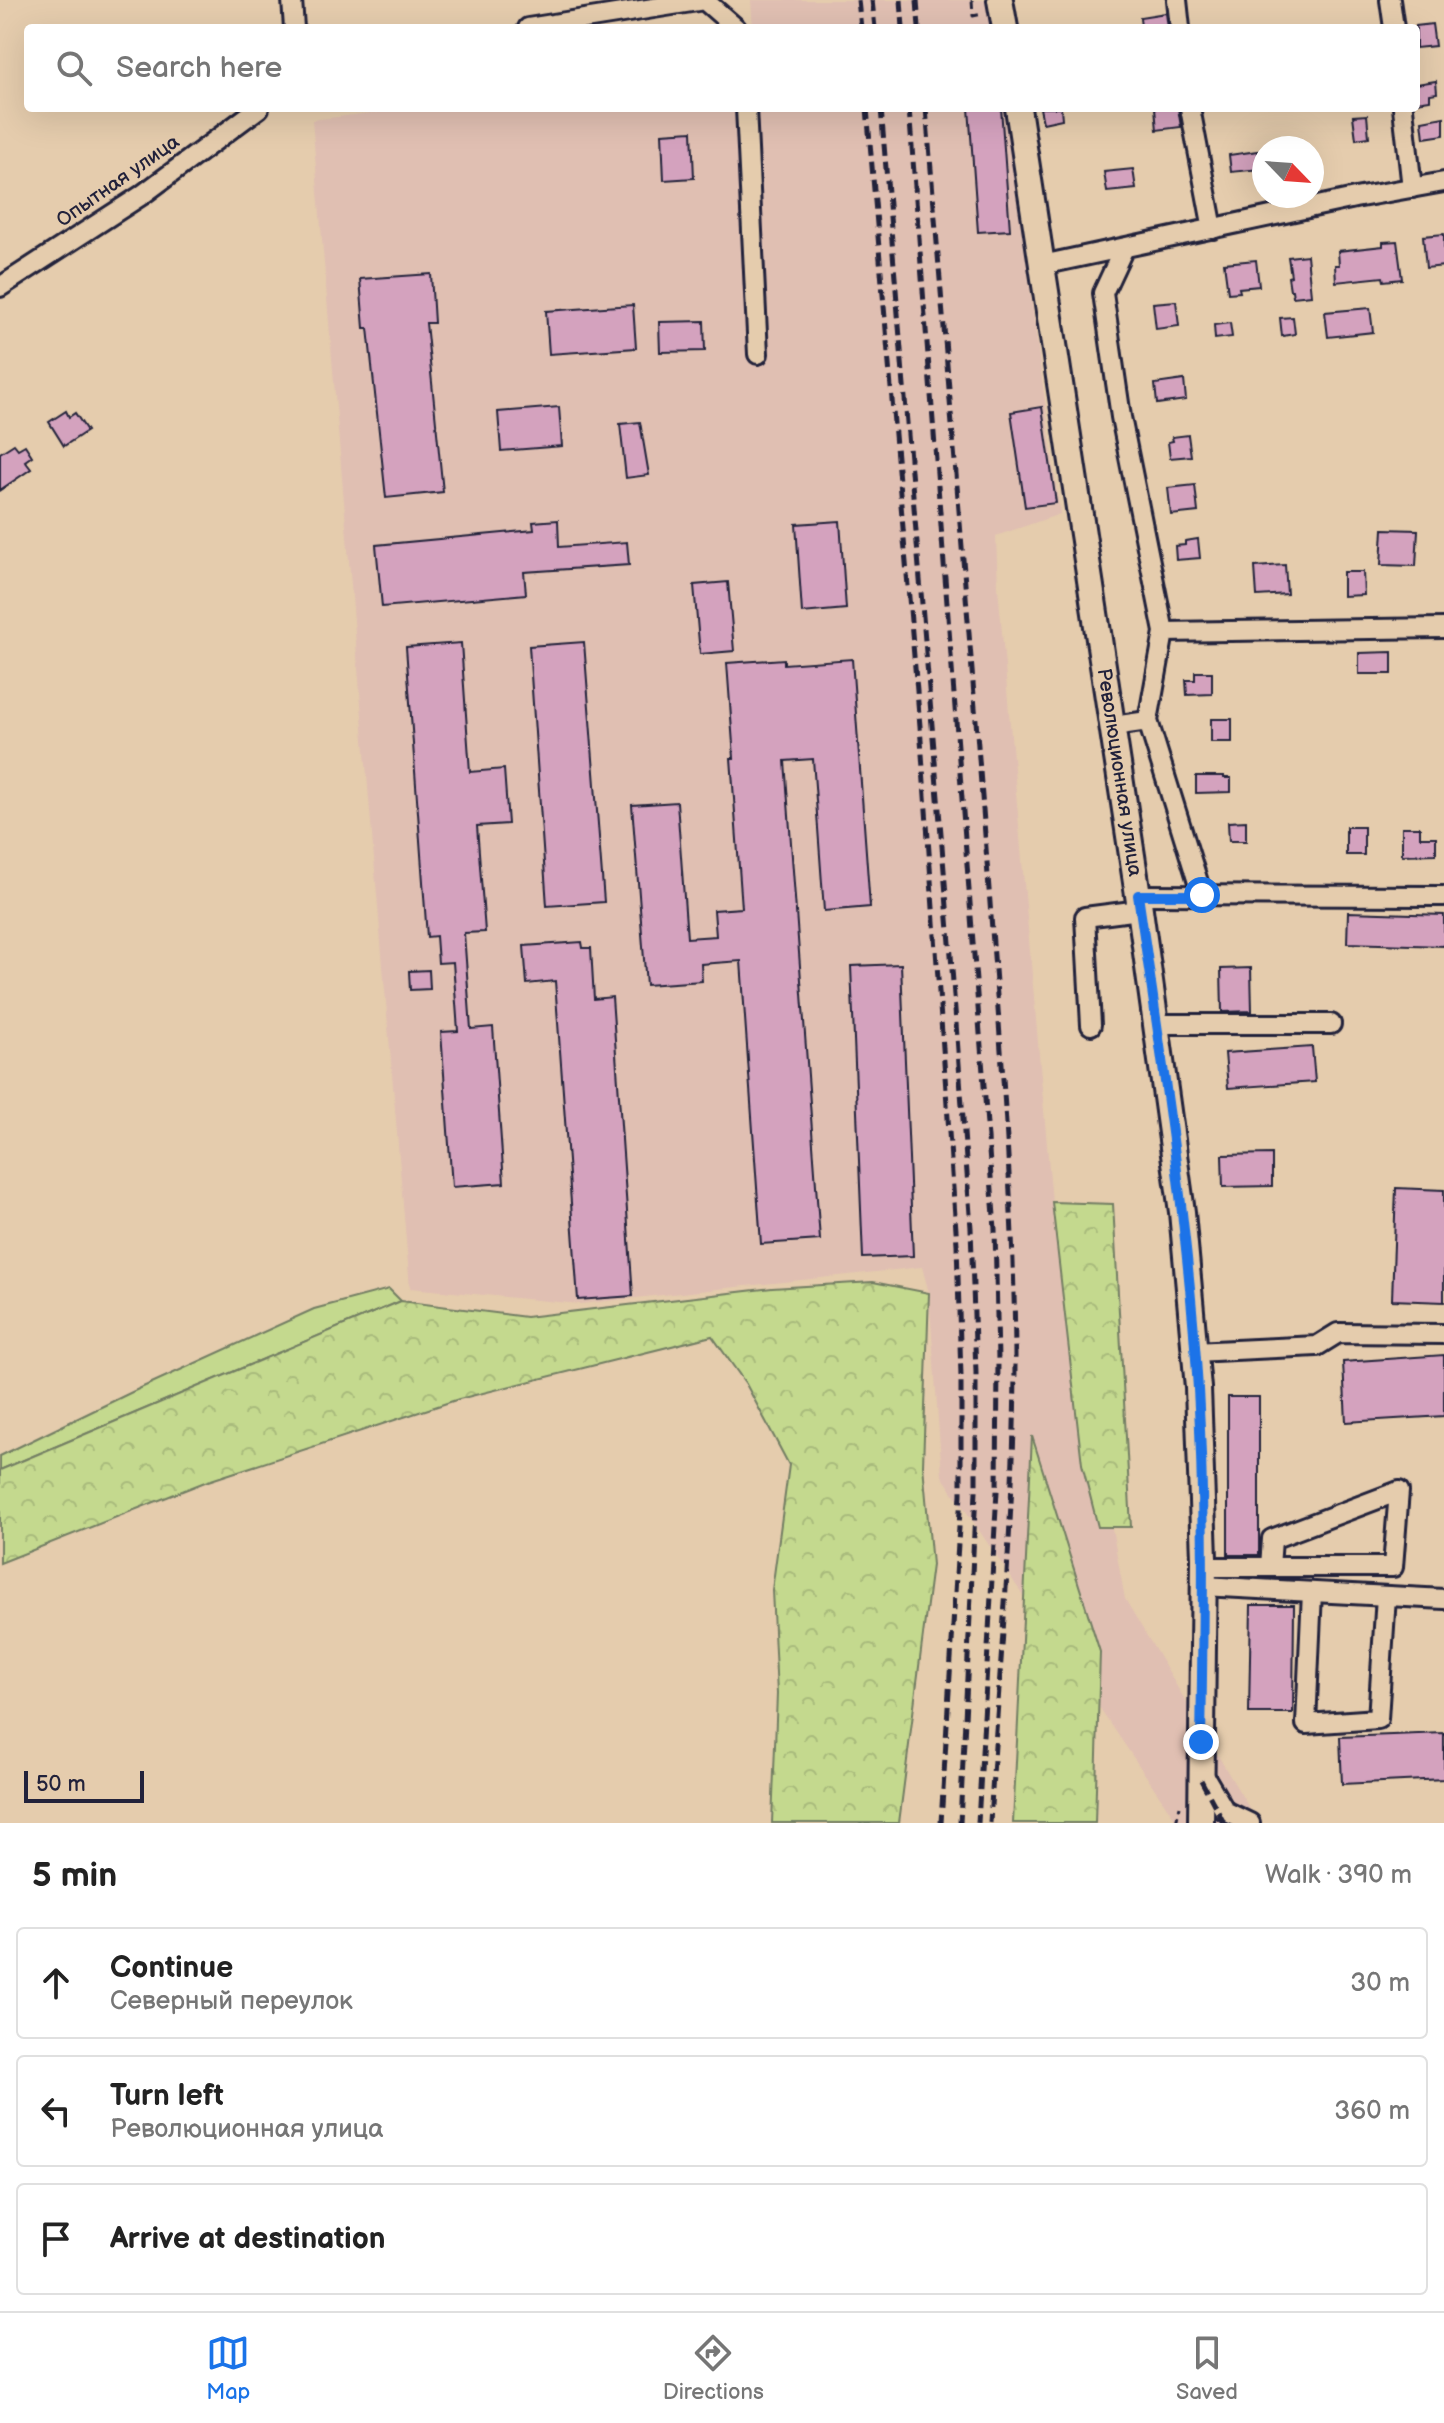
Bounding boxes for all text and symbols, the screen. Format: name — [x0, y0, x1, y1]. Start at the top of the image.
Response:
search box — [24, 24, 1420, 112]
icon: search — [52, 46, 96, 90]
text: Search here — [116, 50, 282, 86]
street label: Опытная улица — [52, 130, 184, 232]
north arrow — [1252, 136, 1324, 208]
street label: Революционная улица — [1092, 666, 1147, 878]
route start — [1184, 877, 1220, 913]
route end — [1183, 1724, 1219, 1760]
scale bar — [24, 1767, 144, 1803]
text: 50 m — [36, 1771, 86, 1798]
text: 5 min — [32, 1855, 117, 1896]
text: Walk · 390 m — [1265, 1860, 1412, 1891]
text: Continue — [110, 1950, 233, 1986]
icon: ahead — [34, 1961, 78, 2005]
text: 30 m — [1350, 1968, 1410, 1999]
text: Северный переулок — [110, 1986, 353, 2017]
text: Turn left — [110, 2078, 224, 2114]
icon: left — [34, 2089, 78, 2133]
text: 360 m — [1334, 2096, 1410, 2127]
text: Революционная улица — [110, 2114, 384, 2145]
icon: arrive — [34, 2217, 78, 2261]
text: Arrive at destination — [110, 2221, 386, 2257]
tab: Map — [206, 2331, 250, 2406]
tab: Directions — [663, 2331, 764, 2406]
tab: Saved — [1176, 2331, 1238, 2406]

